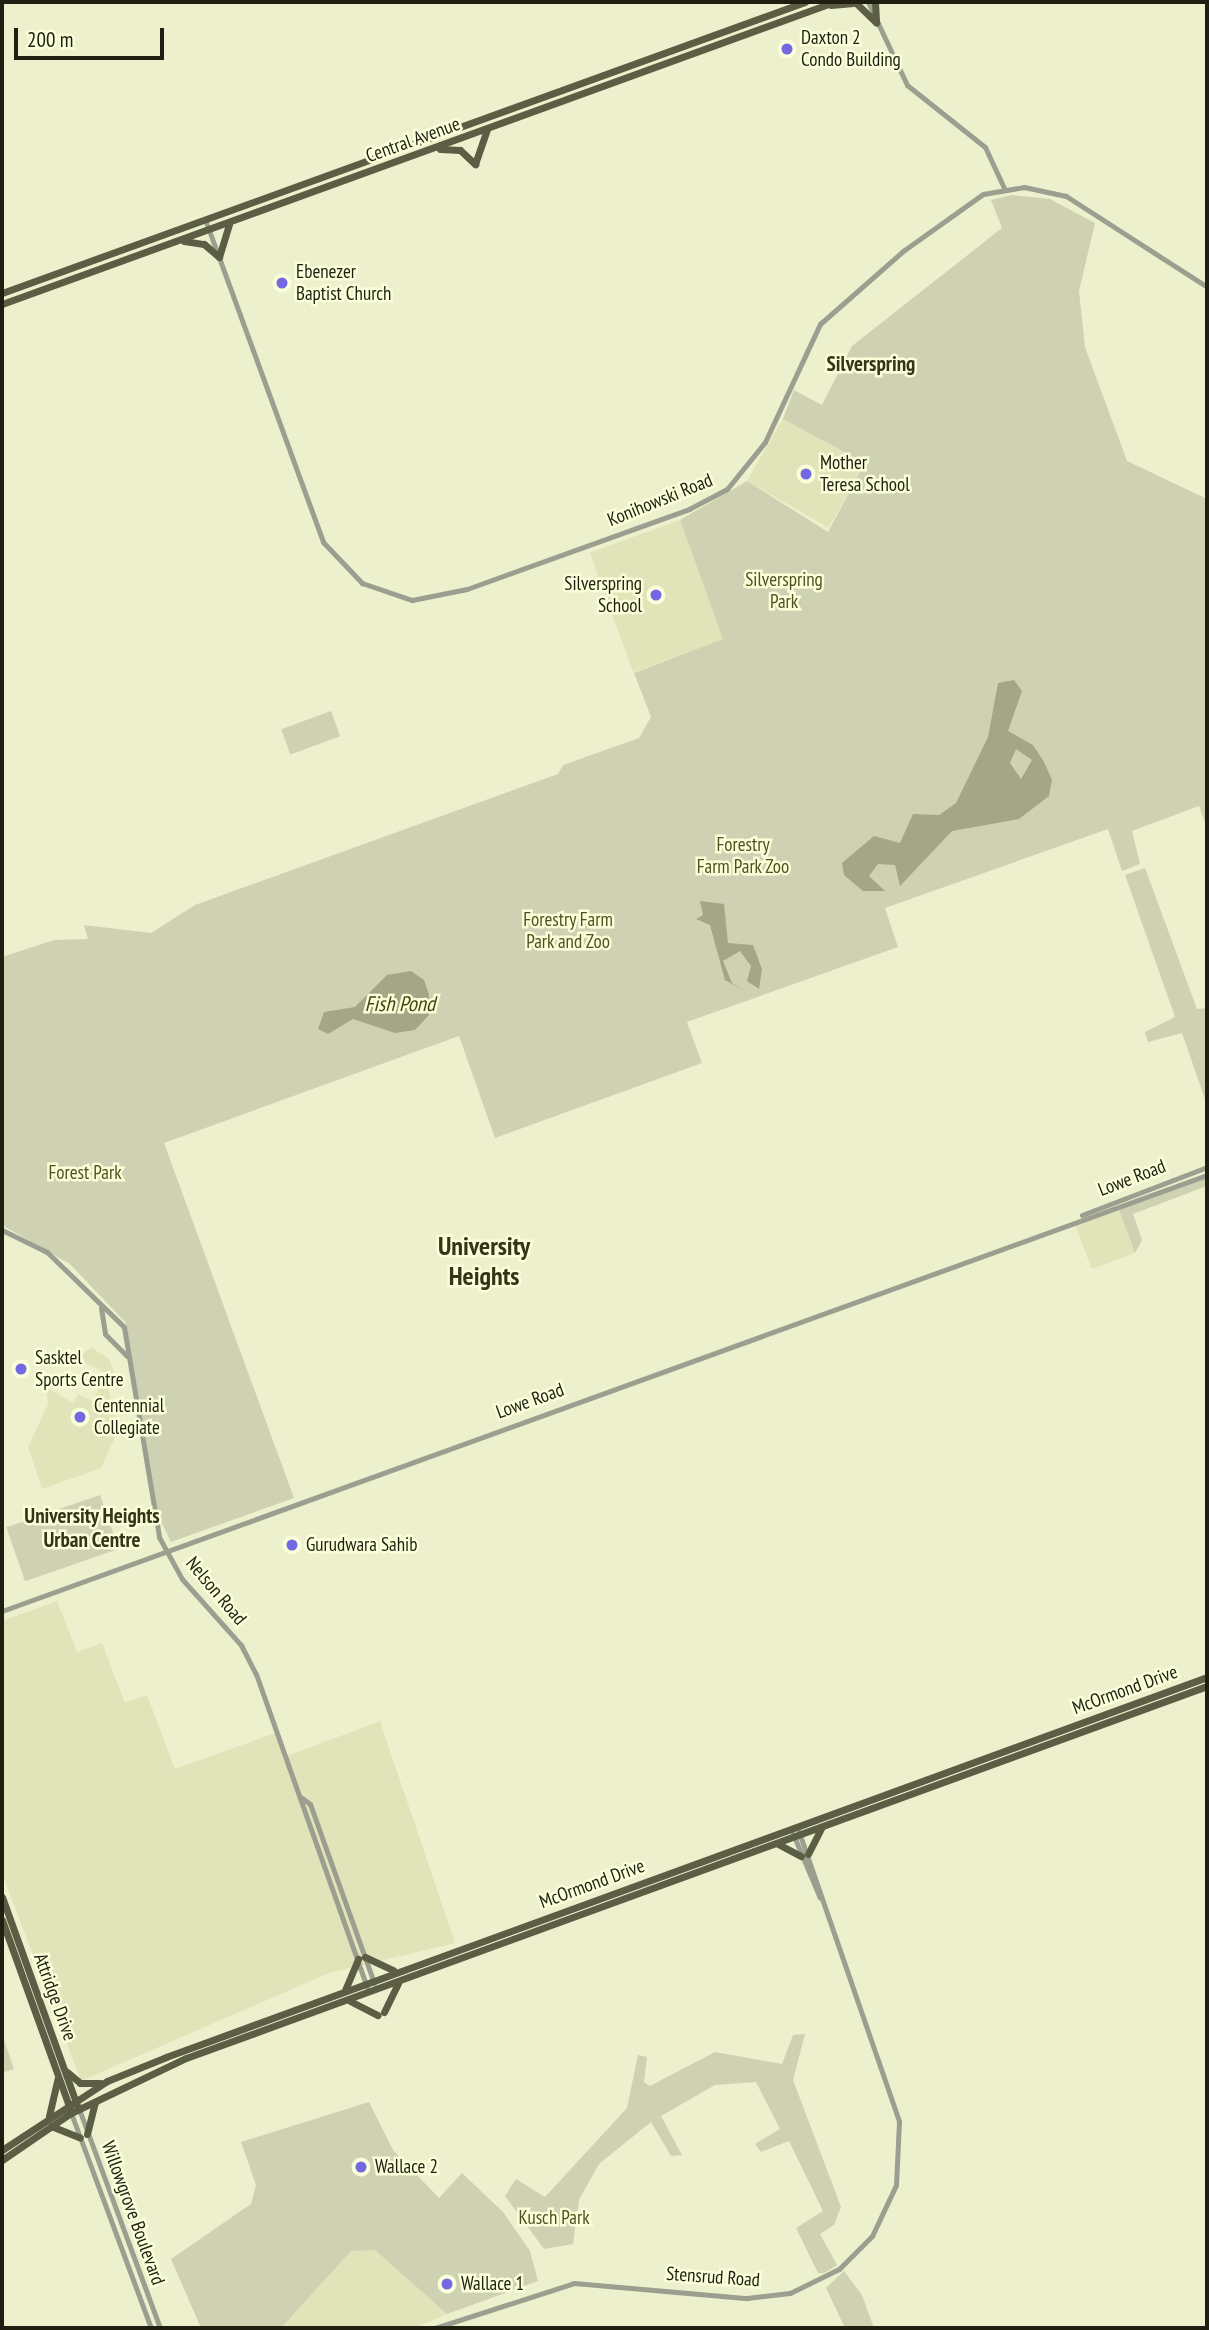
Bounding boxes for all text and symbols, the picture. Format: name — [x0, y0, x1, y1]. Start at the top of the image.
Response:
scale bar — [18, 14, 168, 58]
text: 200 m — [27, 26, 73, 53]
place label: Daxton 2 Condo Building — [801, 27, 901, 71]
marker: Daxton 2 Condo Building — [779, 41, 795, 57]
street label: Central Avenue — [363, 112, 463, 168]
place label: Ebenezer Baptist Church — [296, 261, 391, 305]
marker: Ebenezer Baptist Church — [274, 275, 290, 291]
district label: Silverspring — [827, 351, 915, 377]
place label: Mother Teresa School — [820, 452, 910, 496]
marker: Mother Teresa School — [798, 466, 814, 482]
street label: Konihowski Road — [604, 469, 716, 531]
park label: Silverspring Park — [745, 569, 823, 613]
place label: Silverspring School — [564, 573, 642, 617]
marker: Silverspring School — [648, 587, 664, 603]
park label: Forestry Farm Park Zoo — [696, 834, 790, 878]
park label: Forestry Farm Park and Zoo — [523, 909, 613, 953]
water label: Fish Pond — [365, 991, 435, 1017]
street label: Lowe Road — [1095, 1155, 1169, 1201]
park label: Forest Park — [48, 1162, 122, 1184]
district label: University Heights — [438, 1230, 530, 1292]
place label: Sasktel Sports Centre — [35, 1347, 124, 1391]
marker: Sasktel Sports Centre — [13, 1361, 29, 1377]
street label: Lowe Road — [493, 1378, 567, 1424]
place label: Centennial Collegiate — [94, 1395, 164, 1439]
marker: Centennial Collegiate — [72, 1409, 88, 1425]
district label: University Heights Urban Centre — [24, 1503, 160, 1553]
place label: Gurudwara Sahib — [306, 1534, 417, 1556]
marker: Gurudwara Sahib — [284, 1537, 300, 1553]
street label: Nelson Road — [181, 1552, 251, 1630]
street label: McOrmond Drive — [1069, 1660, 1181, 1720]
street label: McOrmond Drive — [536, 1854, 648, 1914]
street label: Attridge Drive — [29, 1950, 81, 2044]
street label: Willowgrove Boulevard — [96, 2138, 170, 2288]
place label: Wallace 2 — [375, 2156, 438, 2178]
marker: Wallace 2 — [353, 2159, 369, 2175]
park label: Kusch Park — [518, 2207, 590, 2229]
street label: Stensrud Road — [665, 2262, 761, 2292]
place label: Wallace 1 — [461, 2273, 524, 2295]
marker: Wallace 1 — [439, 2276, 455, 2292]

